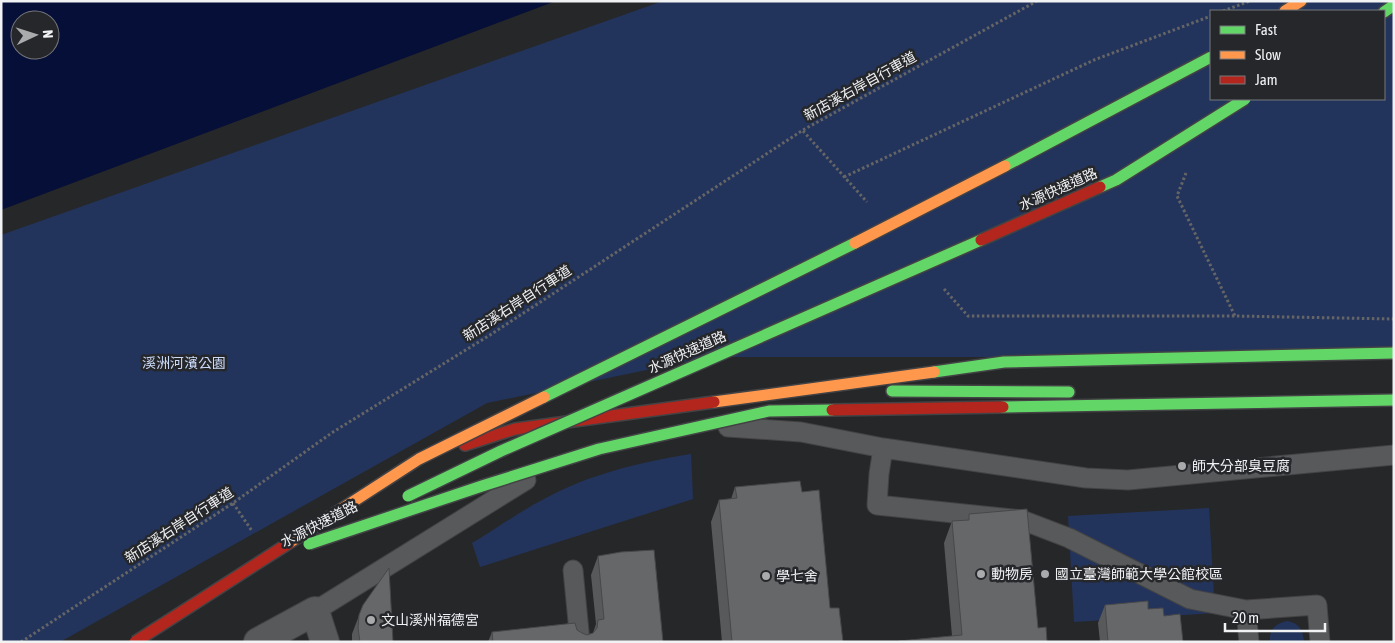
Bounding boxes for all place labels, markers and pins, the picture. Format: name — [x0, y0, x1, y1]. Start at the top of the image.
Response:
place label: 師大分部臭豆腐 — [1192, 458, 1290, 474]
marker: 師大分部臭豆腐 — [1176, 460, 1188, 472]
place label: 動物房 — [991, 566, 1033, 582]
place label: 國立臺灣師範大學公館校區 — [1055, 566, 1223, 582]
place label: 學七舍 — [776, 568, 818, 584]
marker: 動物房 — [975, 568, 987, 580]
marker: 國立臺灣師範大學公館校區 — [1039, 568, 1051, 580]
marker: 學七舍 — [760, 570, 772, 582]
place label: 文山溪州福德宮 — [381, 612, 479, 628]
marker: 文山溪州福德宮 — [365, 614, 377, 626]

